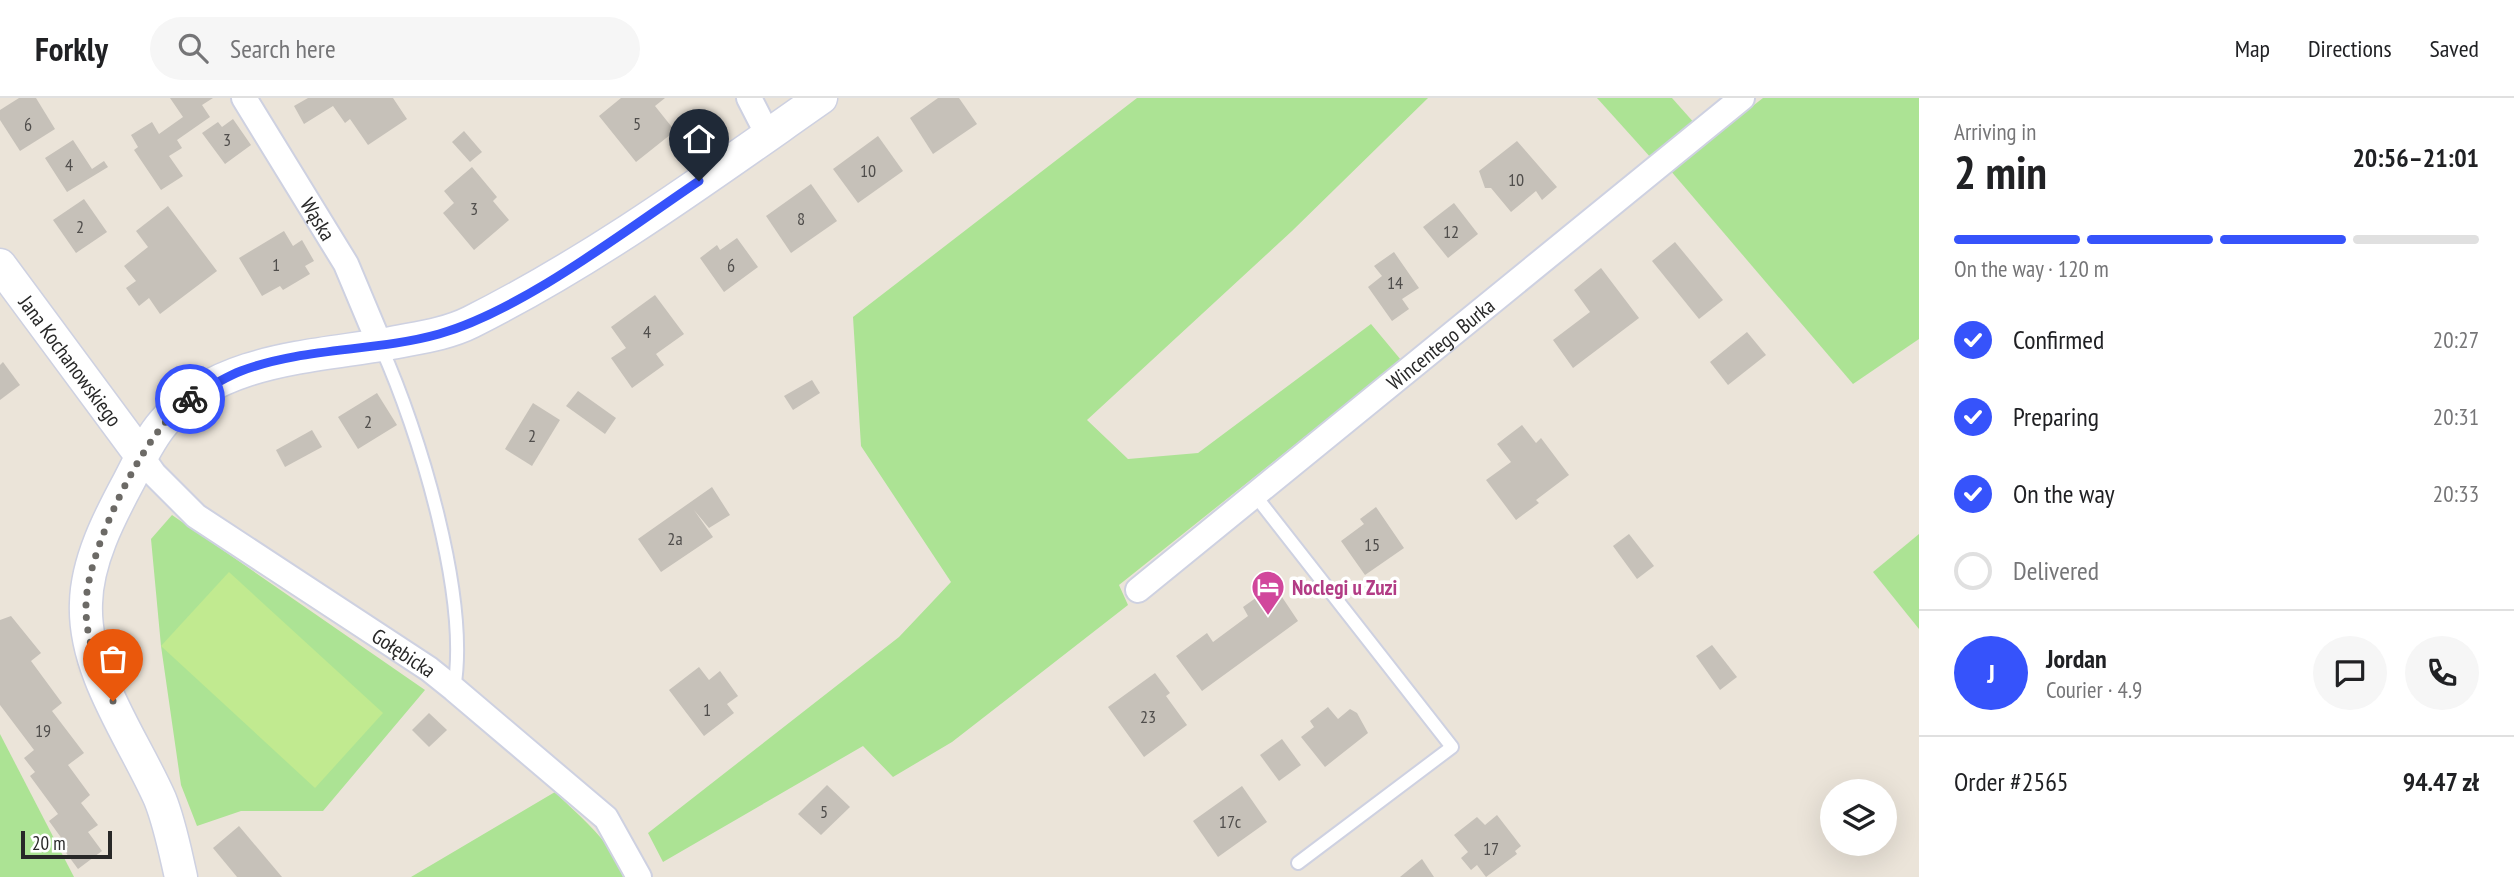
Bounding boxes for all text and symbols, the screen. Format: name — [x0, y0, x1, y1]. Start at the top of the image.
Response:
search box — [150, 17, 640, 80]
text: Forkly — [35, 27, 108, 70]
icon: search — [174, 29, 212, 67]
text: Search here — [230, 32, 336, 65]
text: Map — [2235, 33, 2270, 64]
text: Directions — [2308, 33, 2392, 64]
text: Saved — [2430, 33, 2479, 64]
pin — [669, 109, 729, 181]
house number: 5 — [633, 112, 641, 135]
house number: 6 — [24, 113, 32, 136]
text: Arriving in — [1954, 117, 2036, 146]
icon: home — [680, 120, 718, 158]
house number: 3 — [223, 128, 231, 151]
text: 20:56–21:01 — [2352, 141, 2479, 174]
text: 2 min — [1954, 142, 2047, 202]
house number: 4 — [65, 153, 73, 176]
house number: 10 — [860, 159, 876, 182]
house number: 10 — [1508, 168, 1524, 191]
street label: Wąska — [295, 193, 342, 245]
house number: 3 — [470, 197, 478, 220]
house number: 8 — [797, 207, 805, 230]
house number: 2 — [76, 215, 84, 238]
house number: 12 — [1443, 220, 1459, 243]
house number: 1 — [272, 253, 280, 276]
house number: 6 — [727, 254, 735, 277]
text: On the way · 120 m — [1954, 254, 2109, 283]
house number: 14 — [1387, 271, 1403, 294]
street label: Jana Kochanowskiego — [13, 289, 128, 432]
street label: Wincentego Burka — [1381, 292, 1500, 396]
house number: 4 — [643, 320, 651, 343]
icon: check — [1954, 321, 1992, 359]
text: Confirmed — [2013, 323, 2104, 356]
text: 20:27 — [2433, 325, 2479, 354]
courier — [155, 364, 225, 434]
icon: bike — [171, 380, 209, 418]
icon: check — [1954, 398, 1992, 436]
text: Preparing — [2013, 400, 2099, 433]
text: 20:31 — [2433, 402, 2479, 431]
house number: 2 — [364, 410, 372, 433]
house number: 2 — [528, 424, 536, 447]
icon: check — [1954, 475, 1992, 513]
text: On the way — [2013, 477, 2115, 510]
text: 20:33 — [2433, 479, 2479, 508]
house number: 2a — [667, 527, 683, 550]
house number: 15 — [1364, 533, 1380, 556]
text: Delivered — [2013, 554, 2099, 587]
hotel icon: Noclegi u Zuzi — [1249, 568, 1287, 617]
place label: Noclegi u Zuzi — [1292, 574, 1397, 601]
street label: Gołębicka — [367, 622, 442, 683]
pin — [83, 629, 143, 701]
button: chat — [2313, 636, 2387, 710]
button: phone — [2405, 636, 2479, 710]
icon: bag — [94, 640, 132, 678]
text: Jordan — [2046, 642, 2107, 675]
text: J — [1987, 657, 1995, 690]
text: Courier · 4.9 — [2046, 675, 2142, 704]
house number: 1 — [703, 698, 711, 721]
house number: 23 — [1140, 705, 1156, 728]
house number: 19 — [35, 719, 51, 742]
text: Order #2565 — [1954, 765, 2069, 798]
text: 94.47 zł — [2403, 765, 2479, 798]
map controls — [1820, 779, 1897, 856]
button: layers — [1820, 779, 1897, 856]
house number: 5 — [820, 800, 828, 823]
house number: 17c — [1219, 810, 1242, 833]
scale bar — [21, 828, 112, 860]
text: 20 m — [32, 831, 66, 855]
house number: 17 — [1483, 837, 1499, 860]

